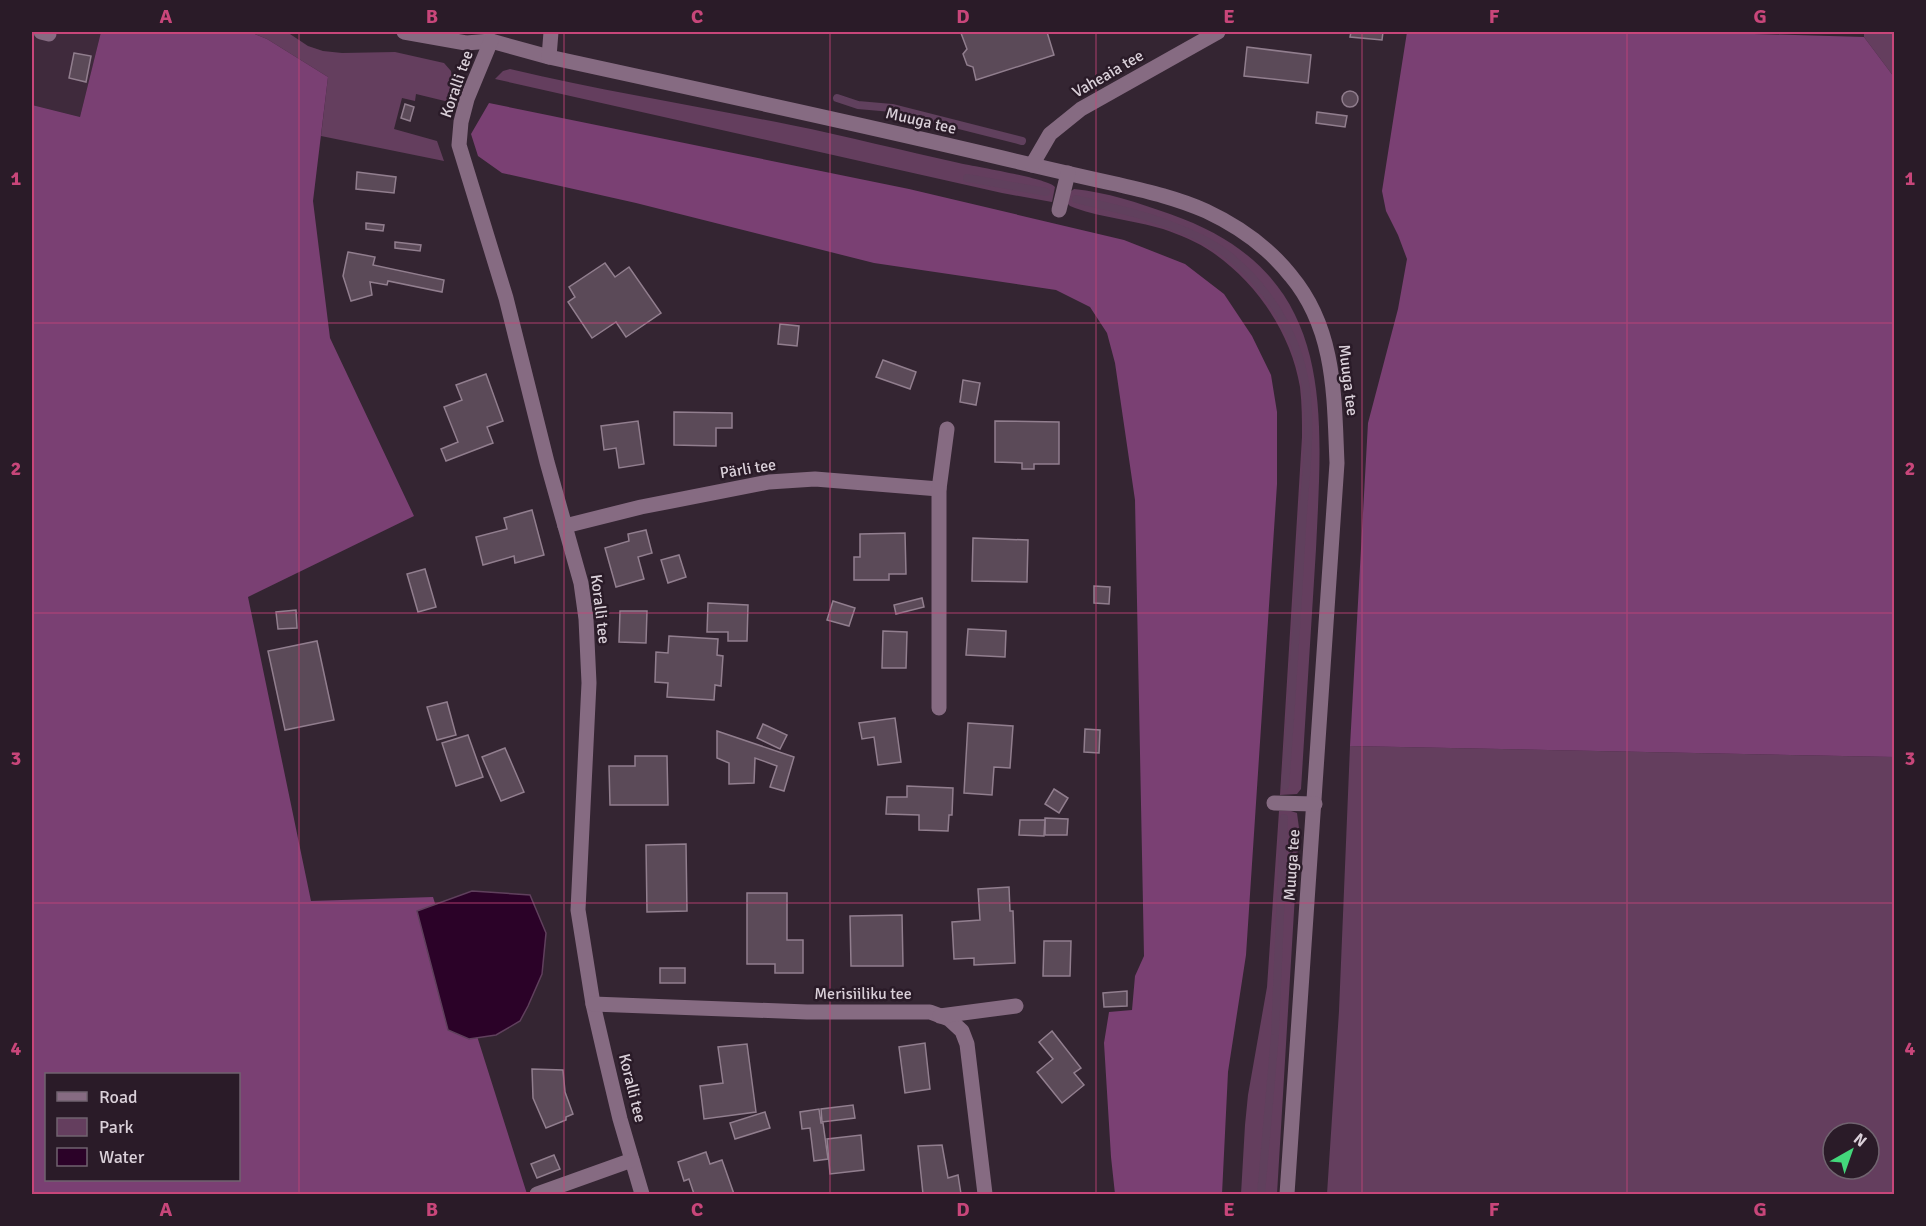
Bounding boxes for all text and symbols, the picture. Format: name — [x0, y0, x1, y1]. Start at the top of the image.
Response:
text: A — [160, 4, 173, 29]
text: B — [426, 4, 438, 29]
text: C — [691, 4, 703, 29]
text: D — [956, 4, 970, 29]
text: E — [1223, 4, 1235, 29]
text: F — [1489, 4, 1500, 29]
text: G — [1753, 4, 1767, 29]
street label: Vaheaia tee — [1069, 46, 1147, 102]
street label: Koralli tee — [436, 48, 478, 120]
street label: Muuga tee — [884, 103, 958, 139]
text: 1 — [11, 166, 22, 191]
text: 1 — [1905, 166, 1916, 191]
street label: Muuga tee — [1334, 343, 1362, 417]
street label: Pärli tee — [718, 455, 778, 483]
text: 2 — [11, 456, 21, 481]
text: 2 — [1905, 456, 1915, 481]
street label: Koralli tee — [586, 573, 614, 645]
text: 3 — [11, 746, 21, 771]
text: 3 — [1905, 746, 1915, 771]
street label: Muuga tee — [1280, 828, 1304, 902]
street label: Merisiiliku tee — [814, 984, 912, 1004]
text: 4 — [11, 1036, 22, 1061]
text: 4 — [1905, 1036, 1916, 1061]
street label: Koralli tee — [614, 1052, 650, 1124]
legend — [45, 1073, 240, 1181]
text: Road — [99, 1086, 138, 1108]
text: Park — [99, 1116, 134, 1138]
north arrow — [1821, 1121, 1881, 1181]
text: N — [1849, 1129, 1871, 1152]
text: Water — [99, 1146, 145, 1168]
text: A — [160, 1197, 173, 1222]
text: B — [426, 1197, 438, 1222]
text: C — [691, 1197, 703, 1222]
text: D — [956, 1197, 970, 1222]
text: E — [1223, 1197, 1235, 1222]
text: F — [1489, 1197, 1500, 1222]
text: G — [1753, 1197, 1767, 1222]

